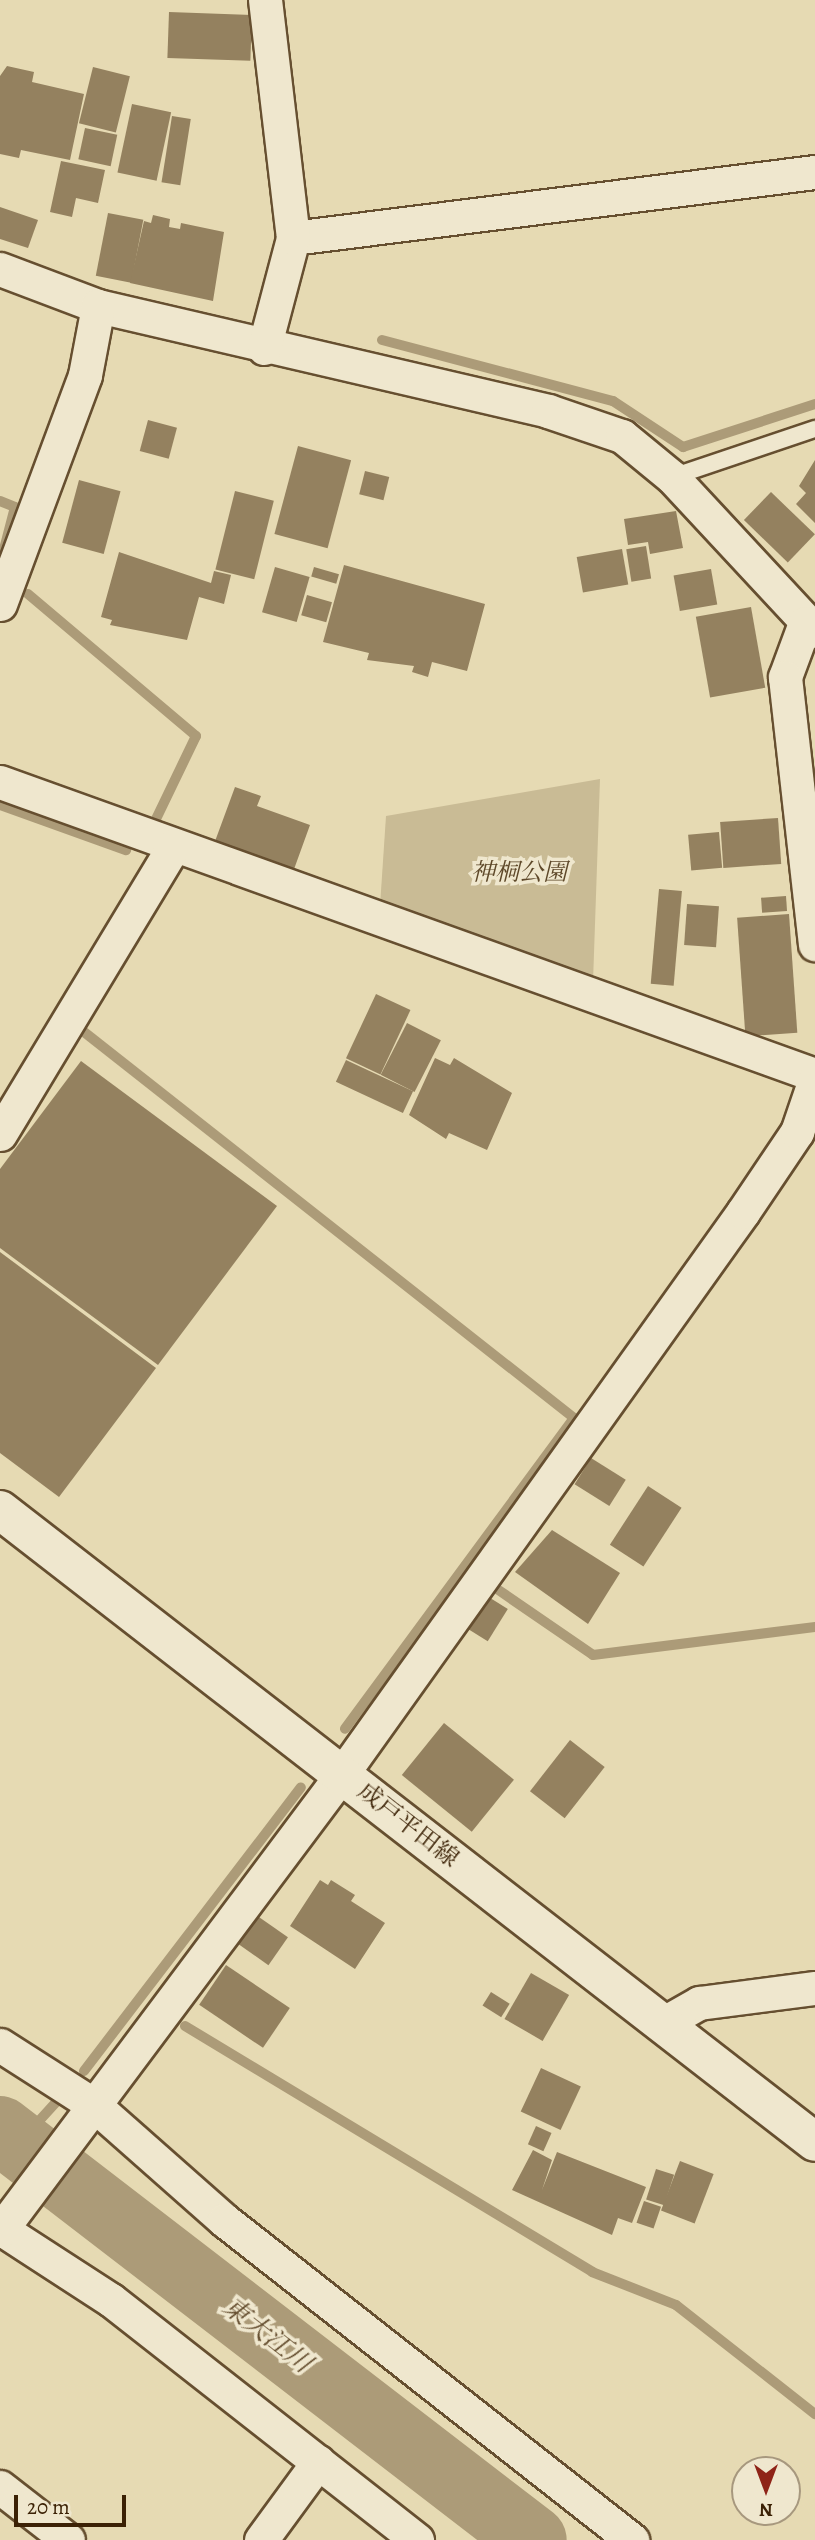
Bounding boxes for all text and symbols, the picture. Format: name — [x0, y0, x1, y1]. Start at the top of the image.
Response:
park label: 神桐公園 — [471, 859, 567, 887]
street label: 成戸平田線 — [352, 1777, 464, 1873]
water label: 東大江川 — [216, 2291, 318, 2379]
north arrow — [731, 2456, 801, 2526]
scale bar — [18, 2480, 130, 2524]
text: 20 m — [27, 2493, 70, 2521]
text: N — [759, 2497, 773, 2523]

